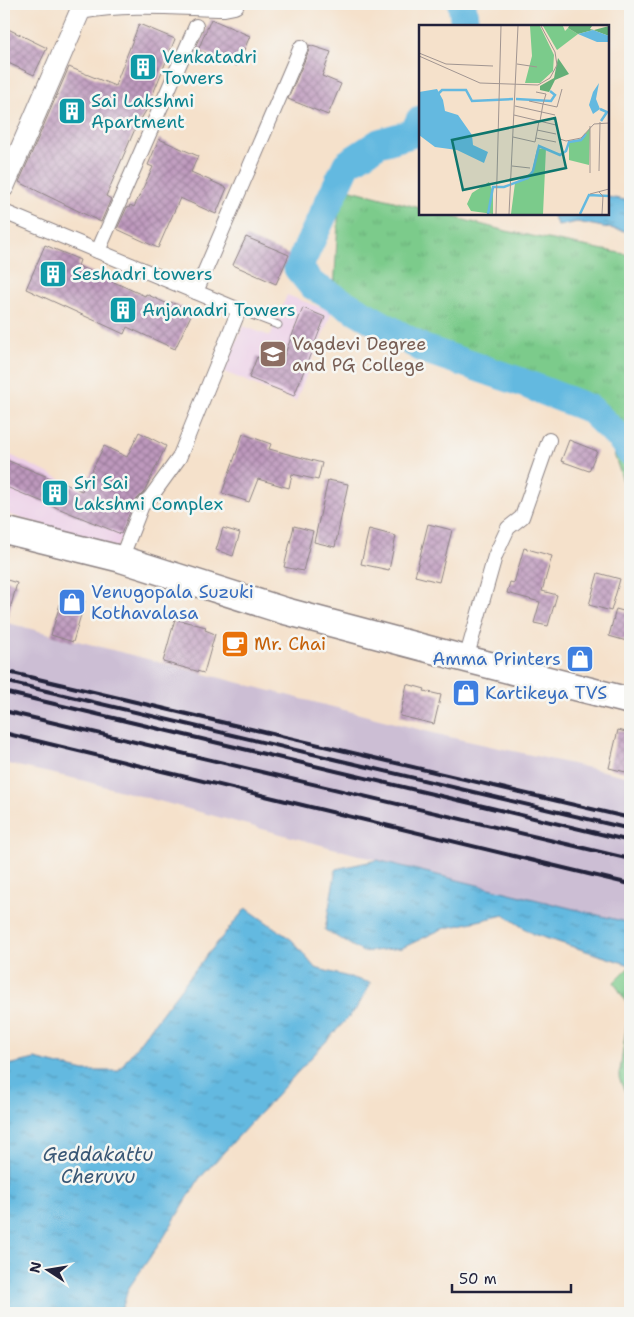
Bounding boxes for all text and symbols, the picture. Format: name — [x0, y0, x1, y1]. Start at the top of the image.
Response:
inset map — [419, 25, 609, 215]
place label: Venkatadri Towers — [162, 45, 257, 90]
building icon: Venkatadri Towers — [128, 52, 158, 82]
place label: Sai Lakshmi Apartment — [91, 89, 194, 134]
building icon: Sai Lakshmi Apartment — [57, 96, 87, 126]
building icon: Seshadri towers — [38, 259, 68, 289]
place label: Seshadri towers — [72, 262, 213, 286]
building icon: Anjanadri Towers — [108, 295, 138, 325]
place label: Anjanadri Towers — [142, 298, 296, 322]
place label: Vagdevi Degree and PG College — [292, 332, 426, 377]
school or university icon: Vagdevi Degree and PG College — [258, 339, 288, 369]
place label: Sri Sai Lakshmi Complex — [74, 471, 223, 516]
building icon: Sri Sai Lakshmi Complex — [40, 478, 70, 508]
place label: Venugopala Suzuki Kothavalasa — [91, 580, 254, 625]
shop icon: Venugopala Suzuki Kothavalasa — [57, 587, 87, 617]
cafe icon: Mr. Chai — [220, 629, 250, 659]
place label: Mr. Chai — [254, 632, 326, 656]
shop icon: Amma Printers — [565, 644, 595, 674]
place label: Amma Printers — [432, 647, 561, 671]
shop icon: Kartikeya TVS — [451, 678, 481, 708]
place label: Kartikeya TVS — [485, 681, 607, 705]
water label: Geddakattu Cheruvu — [43, 1142, 153, 1189]
north arrow — [22, 1244, 72, 1294]
text: N — [25, 1260, 45, 1275]
scale bar — [452, 1262, 570, 1294]
text: 50 m — [459, 1269, 497, 1289]

